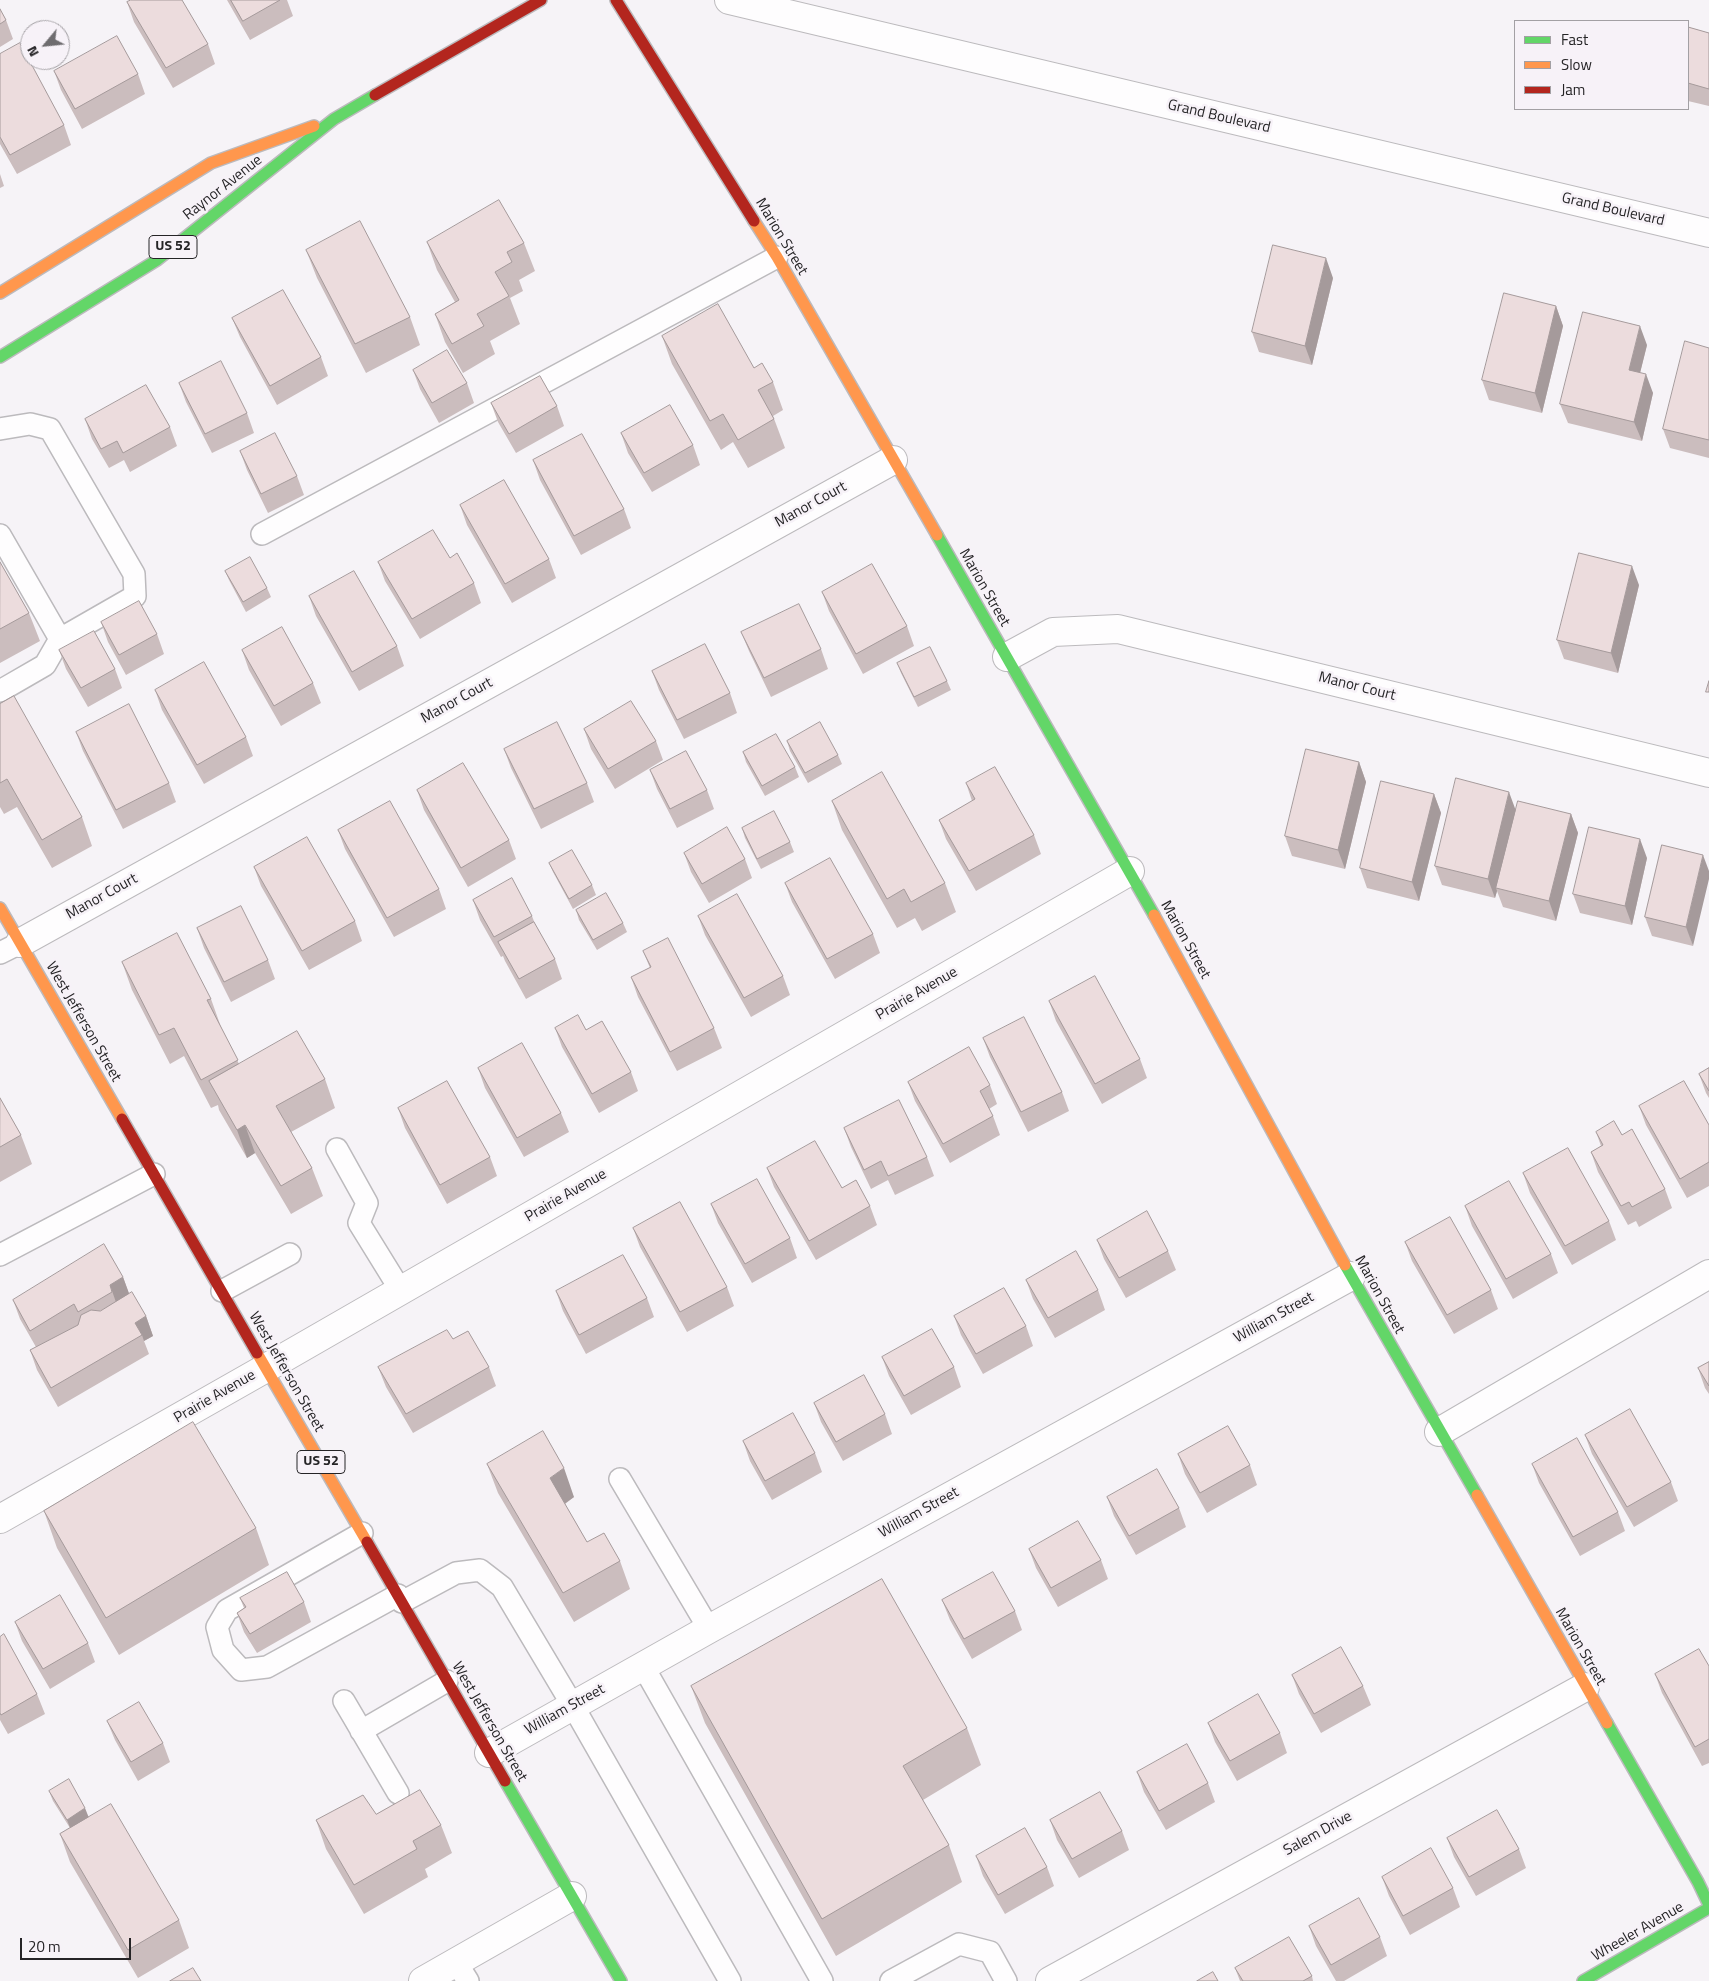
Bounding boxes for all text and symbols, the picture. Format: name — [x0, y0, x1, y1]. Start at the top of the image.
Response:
north arrow — [20, 20, 70, 70]
legend — [1514, 20, 1689, 110]
text: Fast — [1561, 28, 1588, 51]
text: N — [21, 43, 44, 61]
text: Slow — [1561, 53, 1592, 76]
text: Jam — [1561, 78, 1585, 101]
street label: Grand Boulevard — [1166, 96, 1272, 138]
street label: Raynor Avenue — [180, 152, 266, 224]
street label: Grand Boulevard — [1560, 189, 1666, 231]
street label: Marion Street — [751, 195, 811, 279]
road number: US 52 — [149, 236, 197, 258]
street label: Manor Court — [772, 478, 850, 532]
street label: Marion Street — [955, 546, 1013, 630]
street label: Manor Court — [1317, 669, 1397, 705]
street label: Manor Court — [418, 674, 496, 728]
street label: Manor Court — [63, 870, 141, 924]
street label: Marion Street — [1156, 898, 1214, 982]
street label: West Jefferson Street — [41, 959, 125, 1085]
street label: Prairie Avenue — [873, 963, 961, 1025]
street label: Prairie Avenue — [522, 1165, 610, 1227]
street label: Marion Street — [1350, 1253, 1408, 1337]
street label: William Street — [1231, 1289, 1317, 1347]
street label: West Jefferson Street — [244, 1309, 328, 1435]
street label: Prairie Avenue — [171, 1366, 259, 1428]
road number: US 52 — [297, 1450, 345, 1474]
street label: William Street — [876, 1484, 962, 1542]
street label: Marion Street — [1551, 1605, 1609, 1689]
street label: West Jefferson Street — [447, 1659, 531, 1785]
street label: William Street — [522, 1681, 608, 1739]
street label: Salem Drive — [1281, 1808, 1355, 1860]
street label: Wheeler Avenue — [1589, 1898, 1687, 1966]
scale bar — [22, 1928, 134, 1960]
text: 20 m — [28, 1935, 61, 1958]

